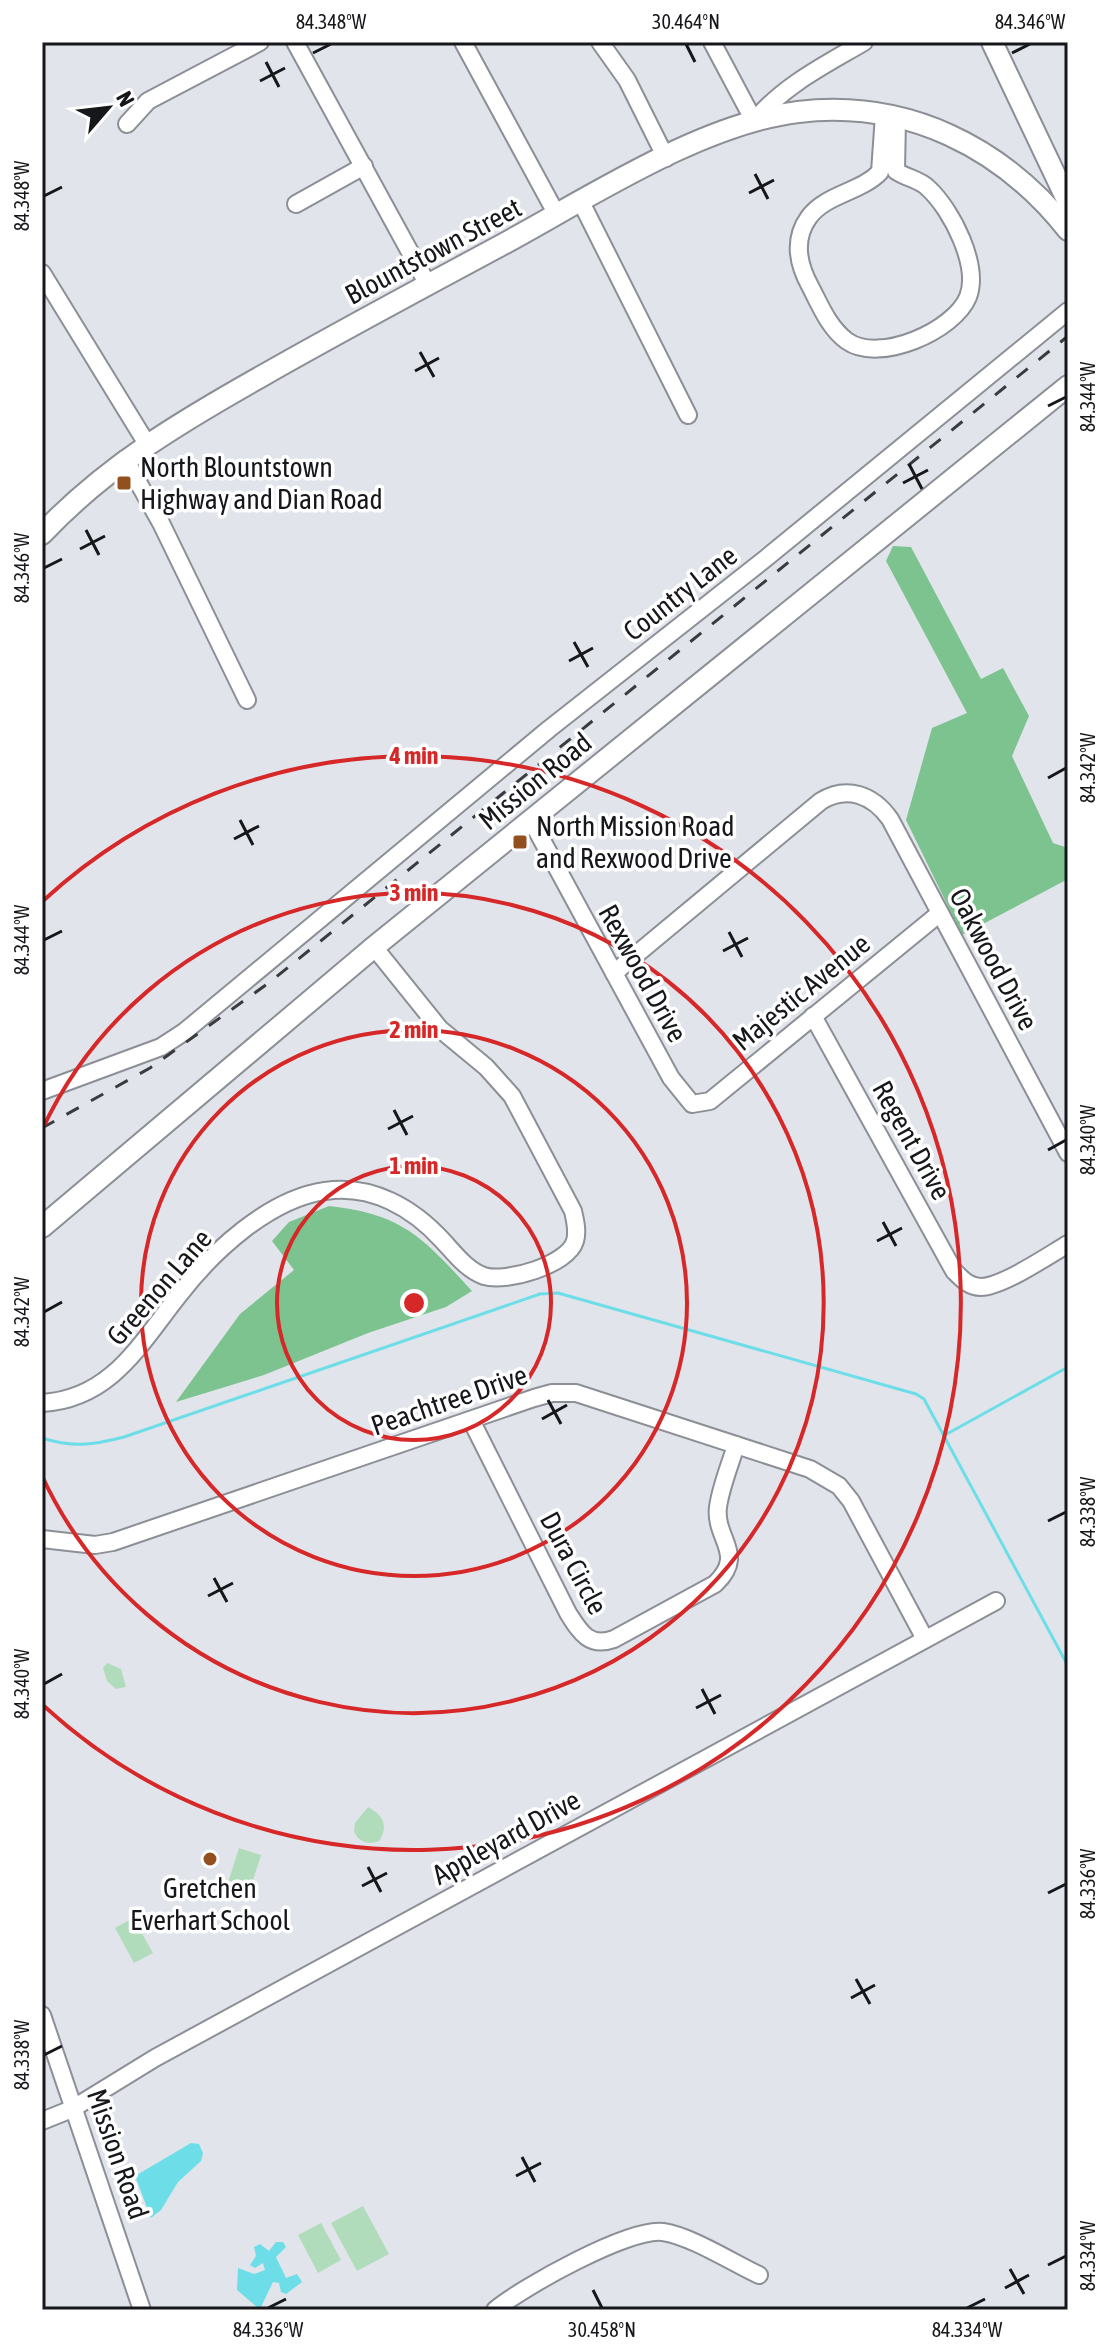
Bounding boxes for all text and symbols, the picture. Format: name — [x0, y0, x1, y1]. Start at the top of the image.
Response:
text: 84.348°W — [296, 10, 367, 33]
text: 30.464°N — [652, 10, 720, 33]
text: 84.346°W — [995, 10, 1066, 33]
north arrow — [68, 68, 148, 148]
text: N — [111, 87, 140, 110]
text: 84.348°W — [10, 160, 33, 231]
street label: Blountstown Street — [339, 191, 527, 311]
text: 84.344°W — [1076, 361, 1099, 432]
place label: North Blountstown Highway and Dian Road — [140, 451, 383, 515]
marker: North Blountstown Highway and Dian Road — [115, 474, 133, 492]
text: 84.346°W — [10, 532, 33, 603]
street label: Country Lane — [617, 539, 743, 647]
street label: Mission Road — [472, 726, 598, 836]
text: 84.342°W — [1076, 732, 1099, 803]
text: 4 min — [388, 742, 439, 769]
place label: North Mission Road and Rexwood Drive — [536, 810, 735, 874]
marker: North Mission Road and Rexwood Drive — [511, 833, 529, 851]
text: 3 min — [389, 879, 439, 906]
street label: Oakwood Drive — [943, 883, 1045, 1035]
street label: Rexwood Drive — [592, 899, 694, 1047]
text: 84.344°W — [10, 904, 33, 975]
street label: Majestic Avenue — [726, 927, 876, 1057]
text: 2 min — [389, 1016, 439, 1043]
street label: Regent Drive — [866, 1075, 958, 1205]
text: 84.340°W — [1076, 1104, 1099, 1175]
text: 1 min — [389, 1152, 439, 1179]
street label: Greenon Lane — [100, 1223, 218, 1351]
text: 84.342°W — [10, 1276, 33, 1347]
centre of rings — [400, 1289, 428, 1317]
street label: Peachtree Drive — [367, 1358, 531, 1442]
text: 84.338°W — [1076, 1476, 1099, 1547]
street label: Dura Circle — [534, 1506, 614, 1620]
text: 84.340°W — [10, 1648, 33, 1719]
street label: Appleyard Drive — [427, 1783, 585, 1891]
text: 84.336°W — [1076, 1848, 1099, 1919]
marker: Gretchen Everhart School — [201, 1850, 219, 1868]
place label: Gretchen Everhart School — [130, 1872, 291, 1936]
text: 84.338°W — [10, 2019, 33, 2090]
street label: Mission Road — [81, 2085, 155, 2223]
text: 84.334°W — [1076, 2220, 1099, 2291]
text: 84.336°W — [233, 2318, 304, 2341]
text: 30.458°N — [568, 2318, 636, 2341]
text: 84.334°W — [932, 2318, 1003, 2341]

